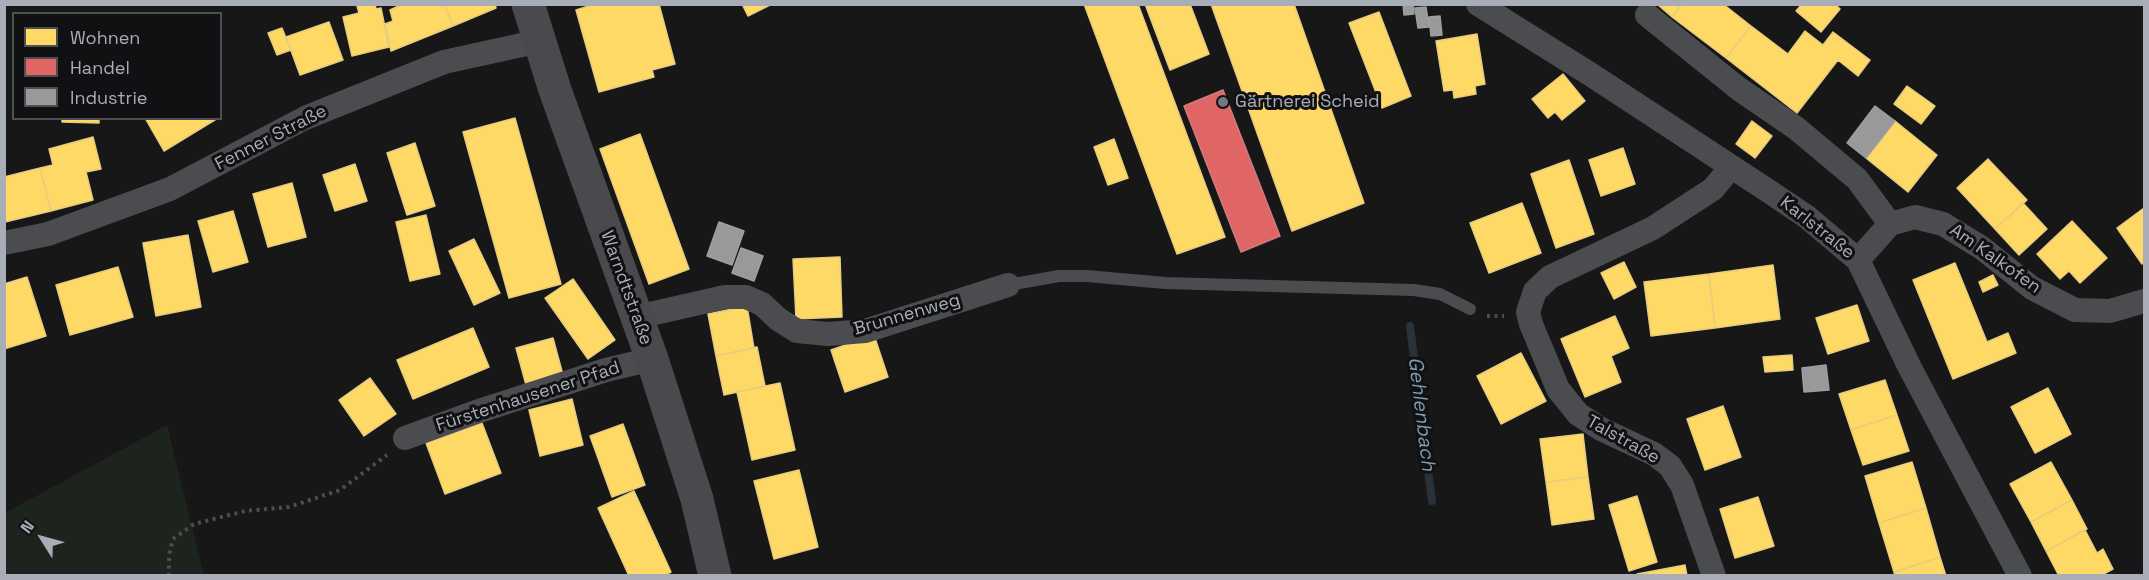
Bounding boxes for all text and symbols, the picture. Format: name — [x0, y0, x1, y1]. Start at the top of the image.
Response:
legend — [12, 12, 222, 120]
text: Wohnen — [70, 26, 140, 49]
text: Handel — [70, 56, 130, 79]
text: Industrie — [70, 86, 147, 109]
place label: Gärtnerei Scheid — [1235, 91, 1380, 113]
marker: Gärtnerei Scheid — [1216, 95, 1230, 109]
street label: Fenner Straße — [212, 101, 330, 175]
street label: Karlstraße — [1775, 192, 1859, 264]
street label: Am Kalkofen — [1945, 220, 2045, 298]
street label: Warndtstraße — [595, 228, 657, 348]
street label: Brunnenweg — [851, 289, 963, 341]
water label: Gehlenbach — [1402, 356, 1440, 472]
street label: Fürstenhausener Pfad — [433, 357, 623, 437]
street label: Talstraße — [1583, 411, 1663, 469]
north arrow — [12, 508, 72, 568]
text: N — [16, 516, 39, 537]

